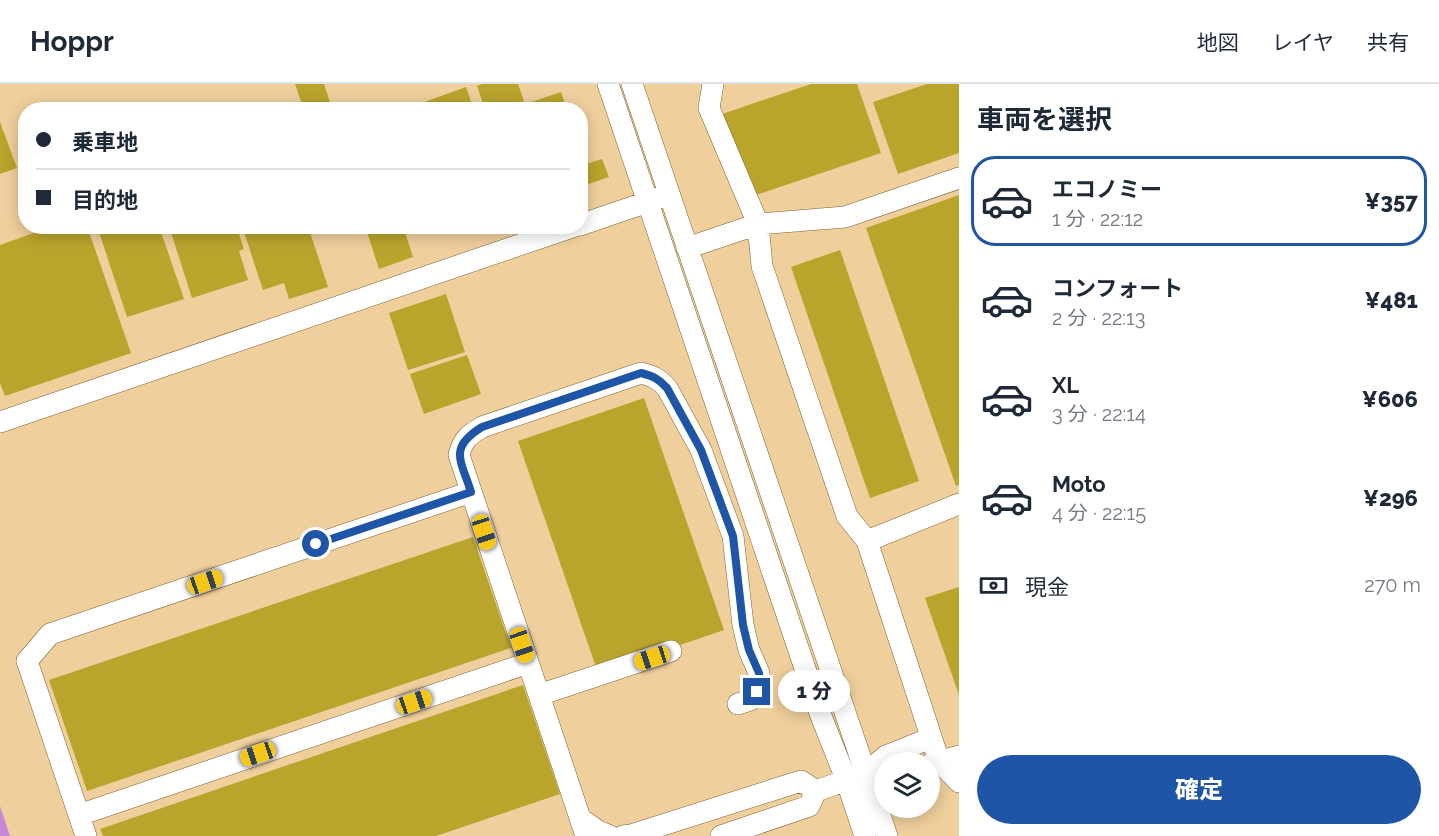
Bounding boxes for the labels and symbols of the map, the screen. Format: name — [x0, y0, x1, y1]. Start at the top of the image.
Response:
car — [470, 512, 498, 552]
route start — [302, 530, 329, 557]
car — [185, 568, 225, 596]
car — [508, 625, 536, 665]
car — [632, 644, 672, 672]
callout: 1 分 — [778, 671, 850, 713]
route end — [743, 678, 770, 705]
car — [394, 688, 434, 716]
car — [238, 740, 278, 768]

